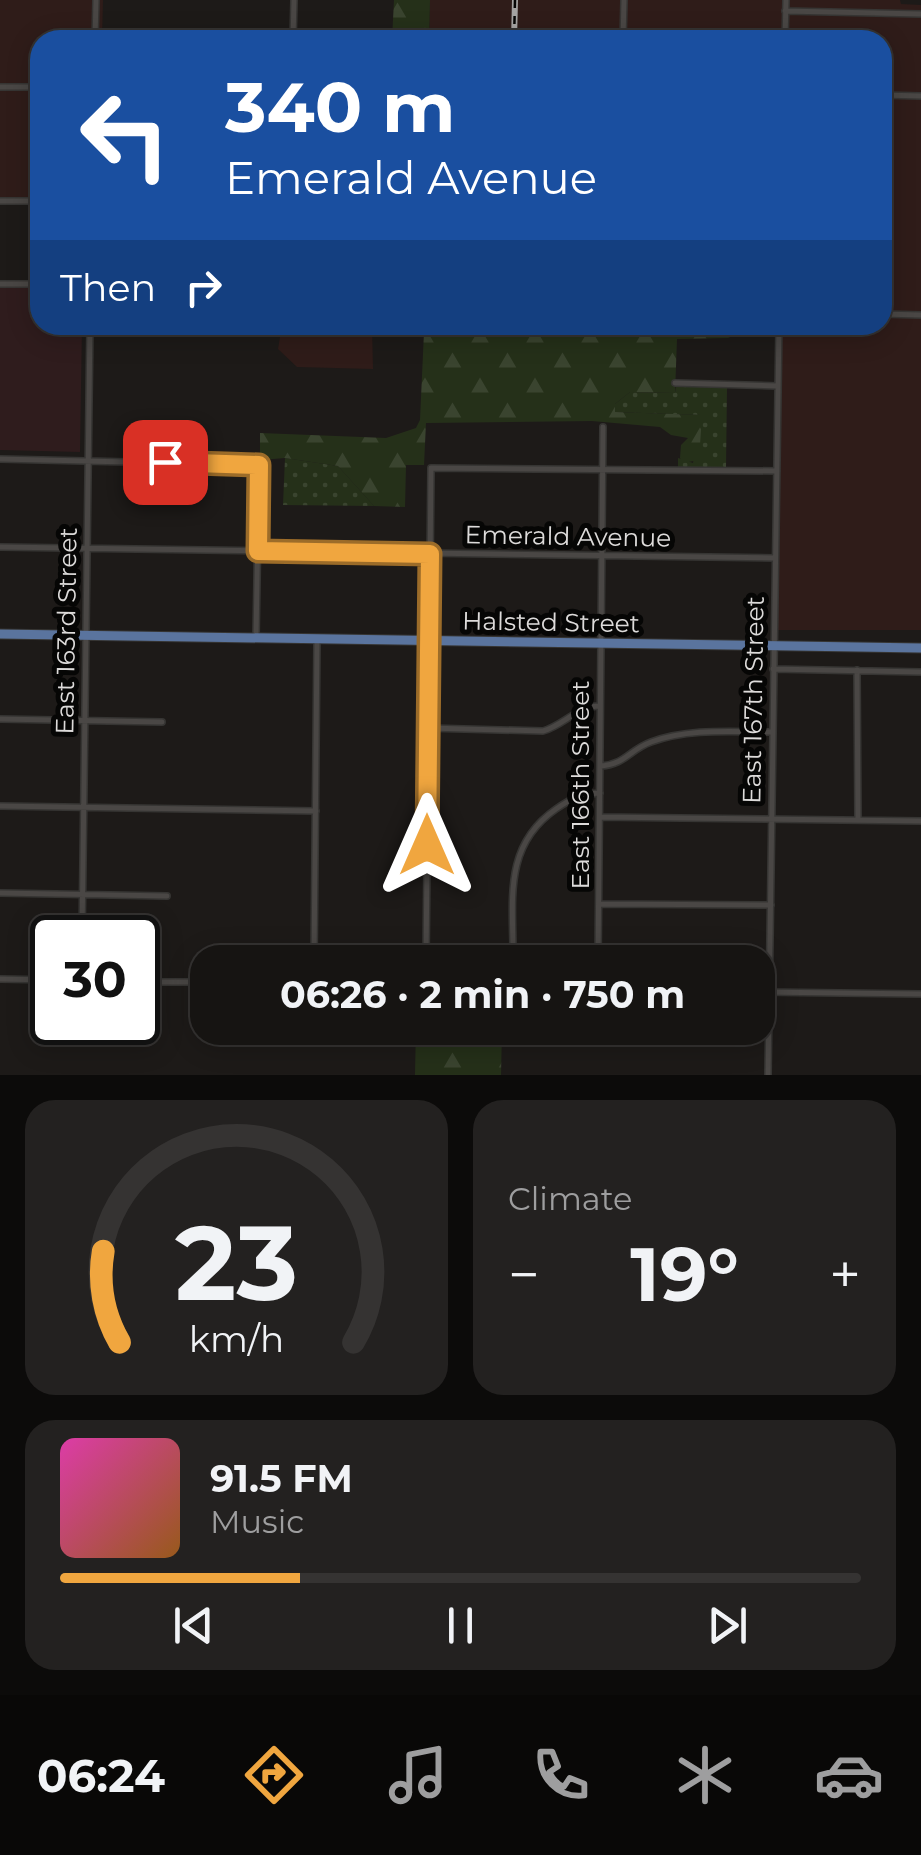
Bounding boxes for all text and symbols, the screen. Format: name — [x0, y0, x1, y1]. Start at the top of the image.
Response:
text: 340 m — [225, 64, 455, 150]
icon: left — [60, 70, 190, 200]
text: Emerald Avenue — [225, 150, 597, 205]
icon: right — [176, 260, 231, 315]
text: Then — [60, 264, 156, 311]
pin — [123, 420, 208, 505]
icon: arrive — [138, 435, 193, 490]
street label: Emerald Avenue — [464, 519, 672, 553]
street label: East 163rd Street — [49, 527, 83, 735]
street label: East 167th Street — [736, 596, 770, 804]
street label: Halsted Street — [462, 605, 640, 639]
street label: East 166th Street — [565, 681, 595, 889]
position arrow — [375, 793, 479, 897]
speed limit sign: 30 — [30, 915, 160, 1045]
text: 06:26 · 2 min · 750 m — [280, 971, 685, 1018]
text: Climate — [508, 1179, 632, 1218]
text: 23 — [175, 1199, 298, 1326]
text: 19° — [630, 1228, 739, 1320]
text: − — [508, 1241, 540, 1308]
text: + — [829, 1241, 861, 1308]
text: km/h — [189, 1317, 284, 1361]
text: 91.5 FM — [210, 1455, 353, 1502]
text: Music — [210, 1502, 304, 1541]
icon: previous — [166, 1598, 221, 1653]
icon: pause — [433, 1598, 488, 1653]
icon: next — [700, 1598, 755, 1653]
icon: directions — [239, 1740, 309, 1810]
icon: music — [383, 1740, 453, 1810]
icon: phone — [526, 1740, 596, 1810]
icon: climate — [670, 1740, 740, 1810]
icon: car — [814, 1740, 884, 1810]
text: 06:24 — [37, 1748, 165, 1803]

